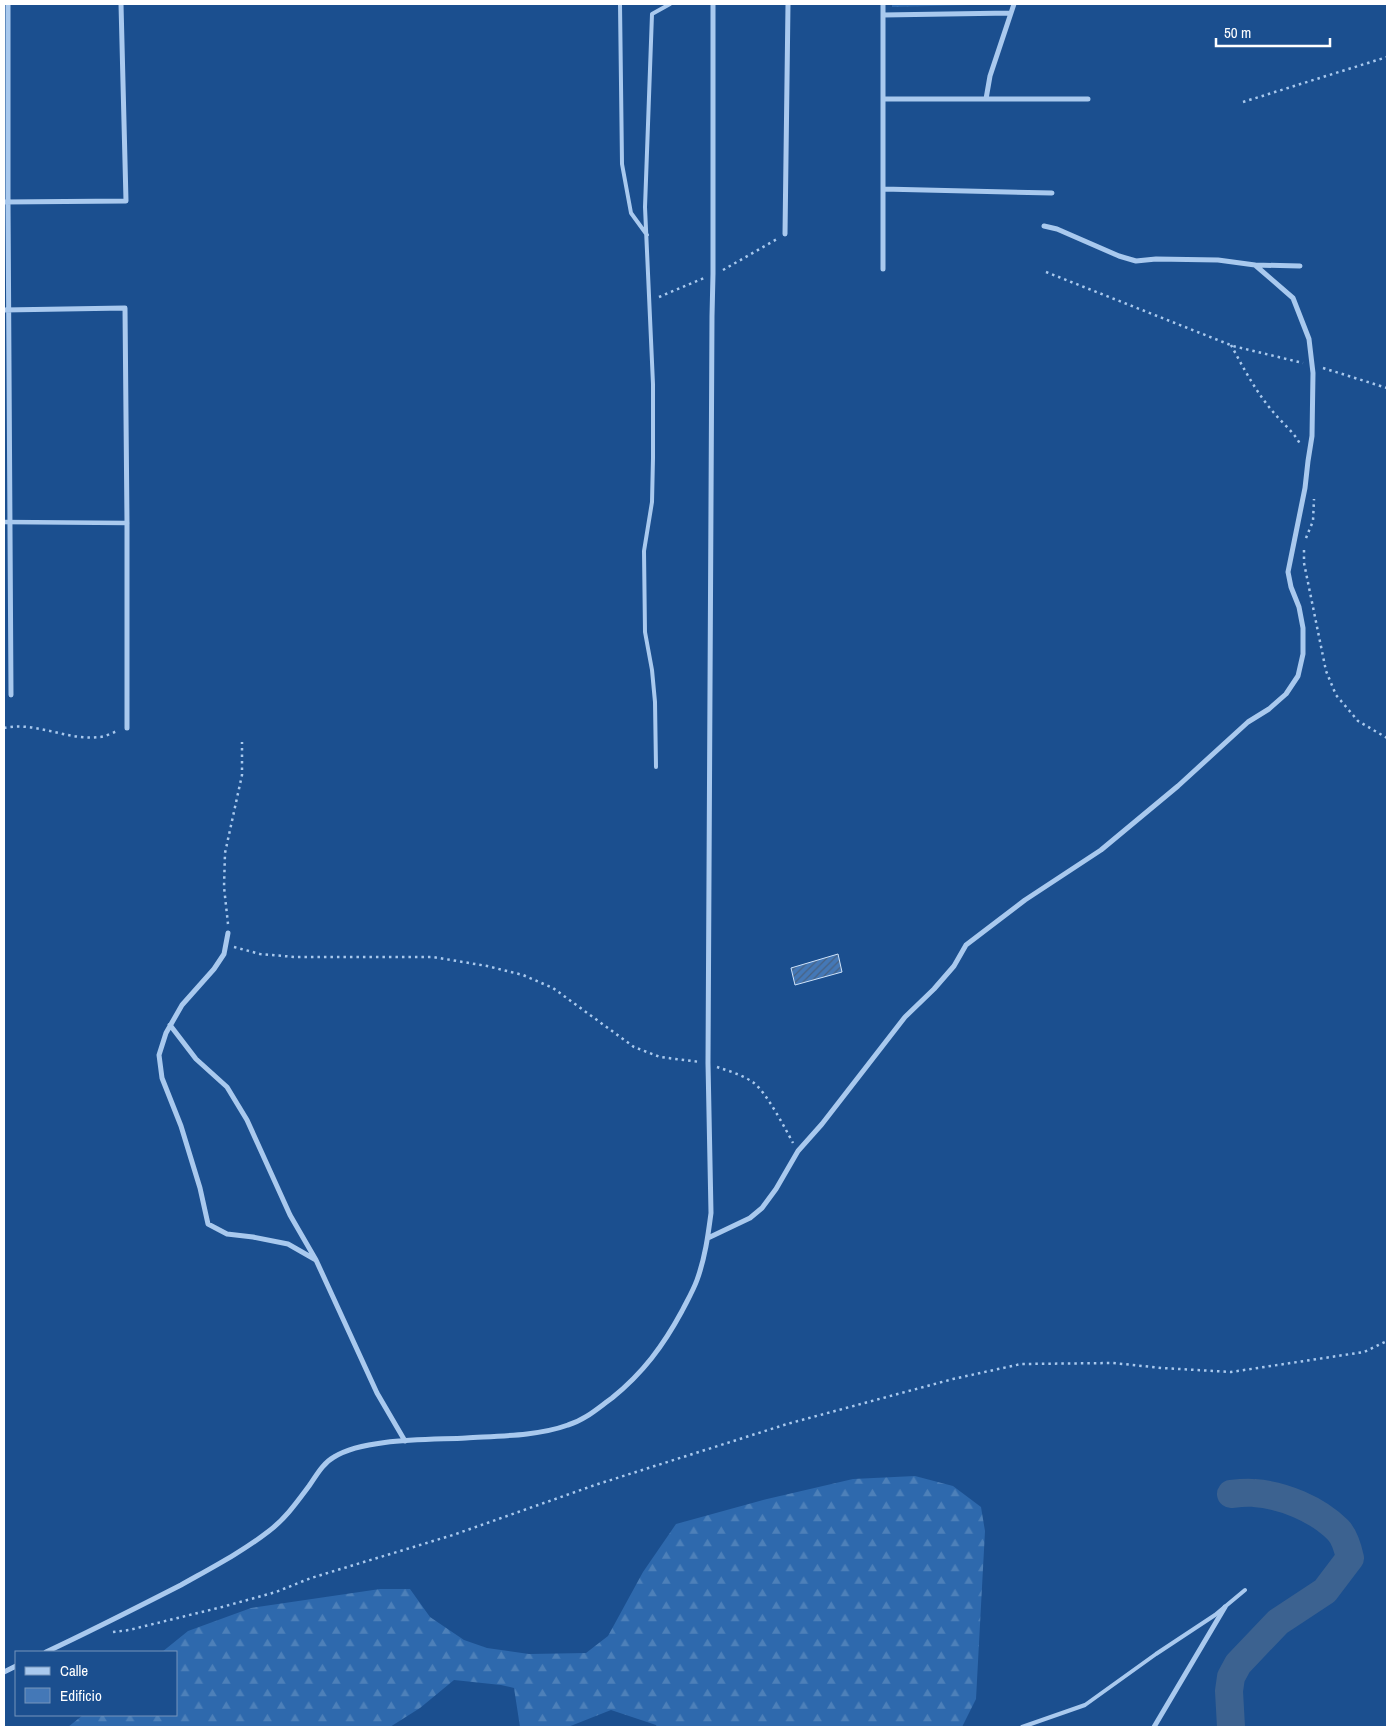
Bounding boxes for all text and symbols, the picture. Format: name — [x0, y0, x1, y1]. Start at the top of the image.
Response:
scale bar — [1216, 15, 1330, 47]
text: 50 m — [1224, 22, 1251, 43]
legend — [15, 1651, 178, 1716]
text: Calle — [60, 1660, 88, 1681]
text: Edificio — [60, 1685, 102, 1706]

